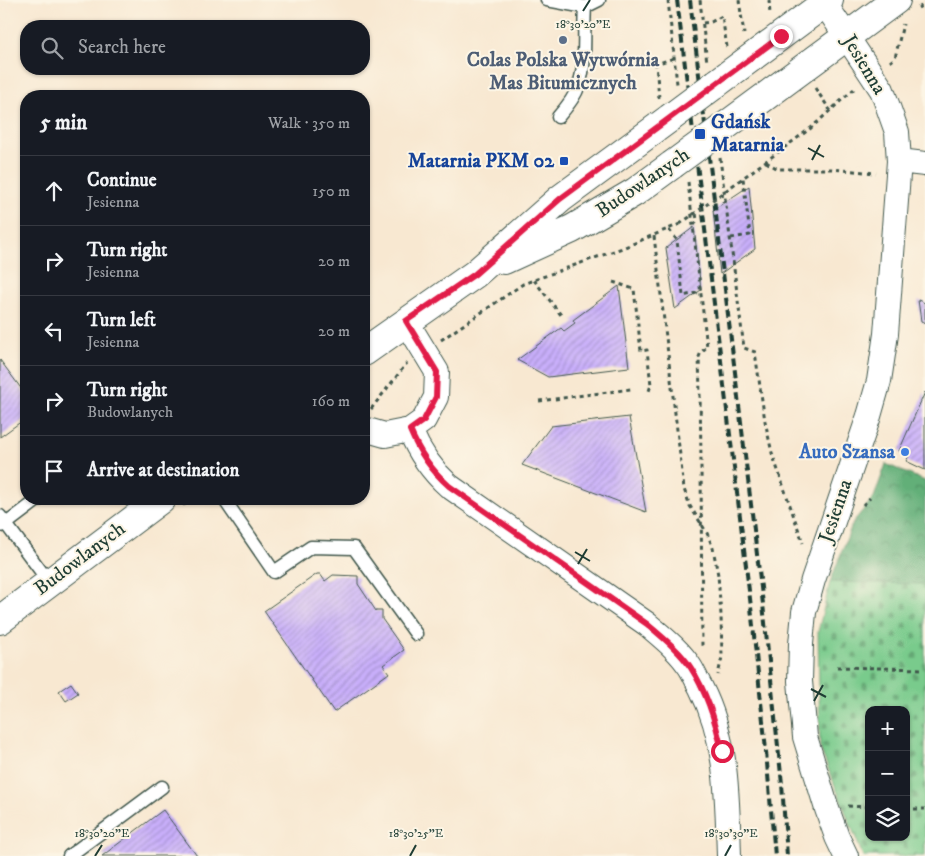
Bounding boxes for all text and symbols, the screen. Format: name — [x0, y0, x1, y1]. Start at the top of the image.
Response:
text: 18°30'20"E — [555, 17, 611, 32]
search box — [20, 20, 370, 75]
route end — [770, 25, 793, 48]
street label: Jesienna — [835, 29, 892, 100]
icon: search — [38, 34, 66, 62]
marker: Colas Polska Wytwórnia Mas Bitumicznych — [557, 34, 569, 46]
text: Search here — [78, 36, 166, 59]
place label: Colas Polska Wytwórnia Mas Bitumicznych — [467, 48, 660, 96]
text: 5 min — [40, 110, 87, 136]
place label: Gdańsk Matarnia — [711, 110, 785, 158]
text: Walk · 350 m — [268, 113, 350, 133]
marker: Gdańsk Matarnia — [693, 127, 707, 141]
street label: Budowlanych — [591, 142, 695, 223]
place label: Matarnia PKM 02 — [408, 149, 555, 174]
marker: Matarnia PKM 02 — [558, 155, 570, 167]
text: Continue — [87, 169, 157, 192]
icon: ahead — [40, 177, 68, 205]
text: 150 m — [312, 181, 350, 201]
text: Jesienna — [87, 192, 139, 212]
text: Turn right — [87, 239, 167, 262]
icon: right — [40, 247, 68, 275]
text: 20 m — [318, 251, 350, 271]
text: Jesienna — [87, 262, 139, 282]
text: Turn left — [87, 309, 156, 332]
icon: left — [40, 317, 68, 345]
text: 20 m — [318, 321, 350, 341]
text: Jesienna — [87, 332, 139, 352]
text: Turn right — [87, 379, 167, 402]
icon: right — [40, 387, 68, 415]
text: 160 m — [312, 391, 350, 411]
text: Budowlanych — [87, 402, 173, 422]
place label: Auto Szansa — [798, 440, 895, 465]
marker: Auto Szansa — [899, 446, 911, 458]
icon: arrive — [40, 457, 68, 485]
text: Arrive at destination — [87, 459, 239, 482]
street label: Jesienna — [813, 476, 859, 548]
street label: Budowlanych — [29, 516, 131, 601]
map controls — [865, 706, 910, 841]
button: + — [865, 706, 910, 751]
route start — [711, 740, 734, 763]
button: − — [865, 751, 910, 796]
button: layers — [865, 796, 910, 841]
text: 18°30'20"E — [74, 826, 130, 841]
text: 18°30'25"E — [389, 826, 444, 841]
text: 18°30'30"E — [704, 826, 758, 841]

